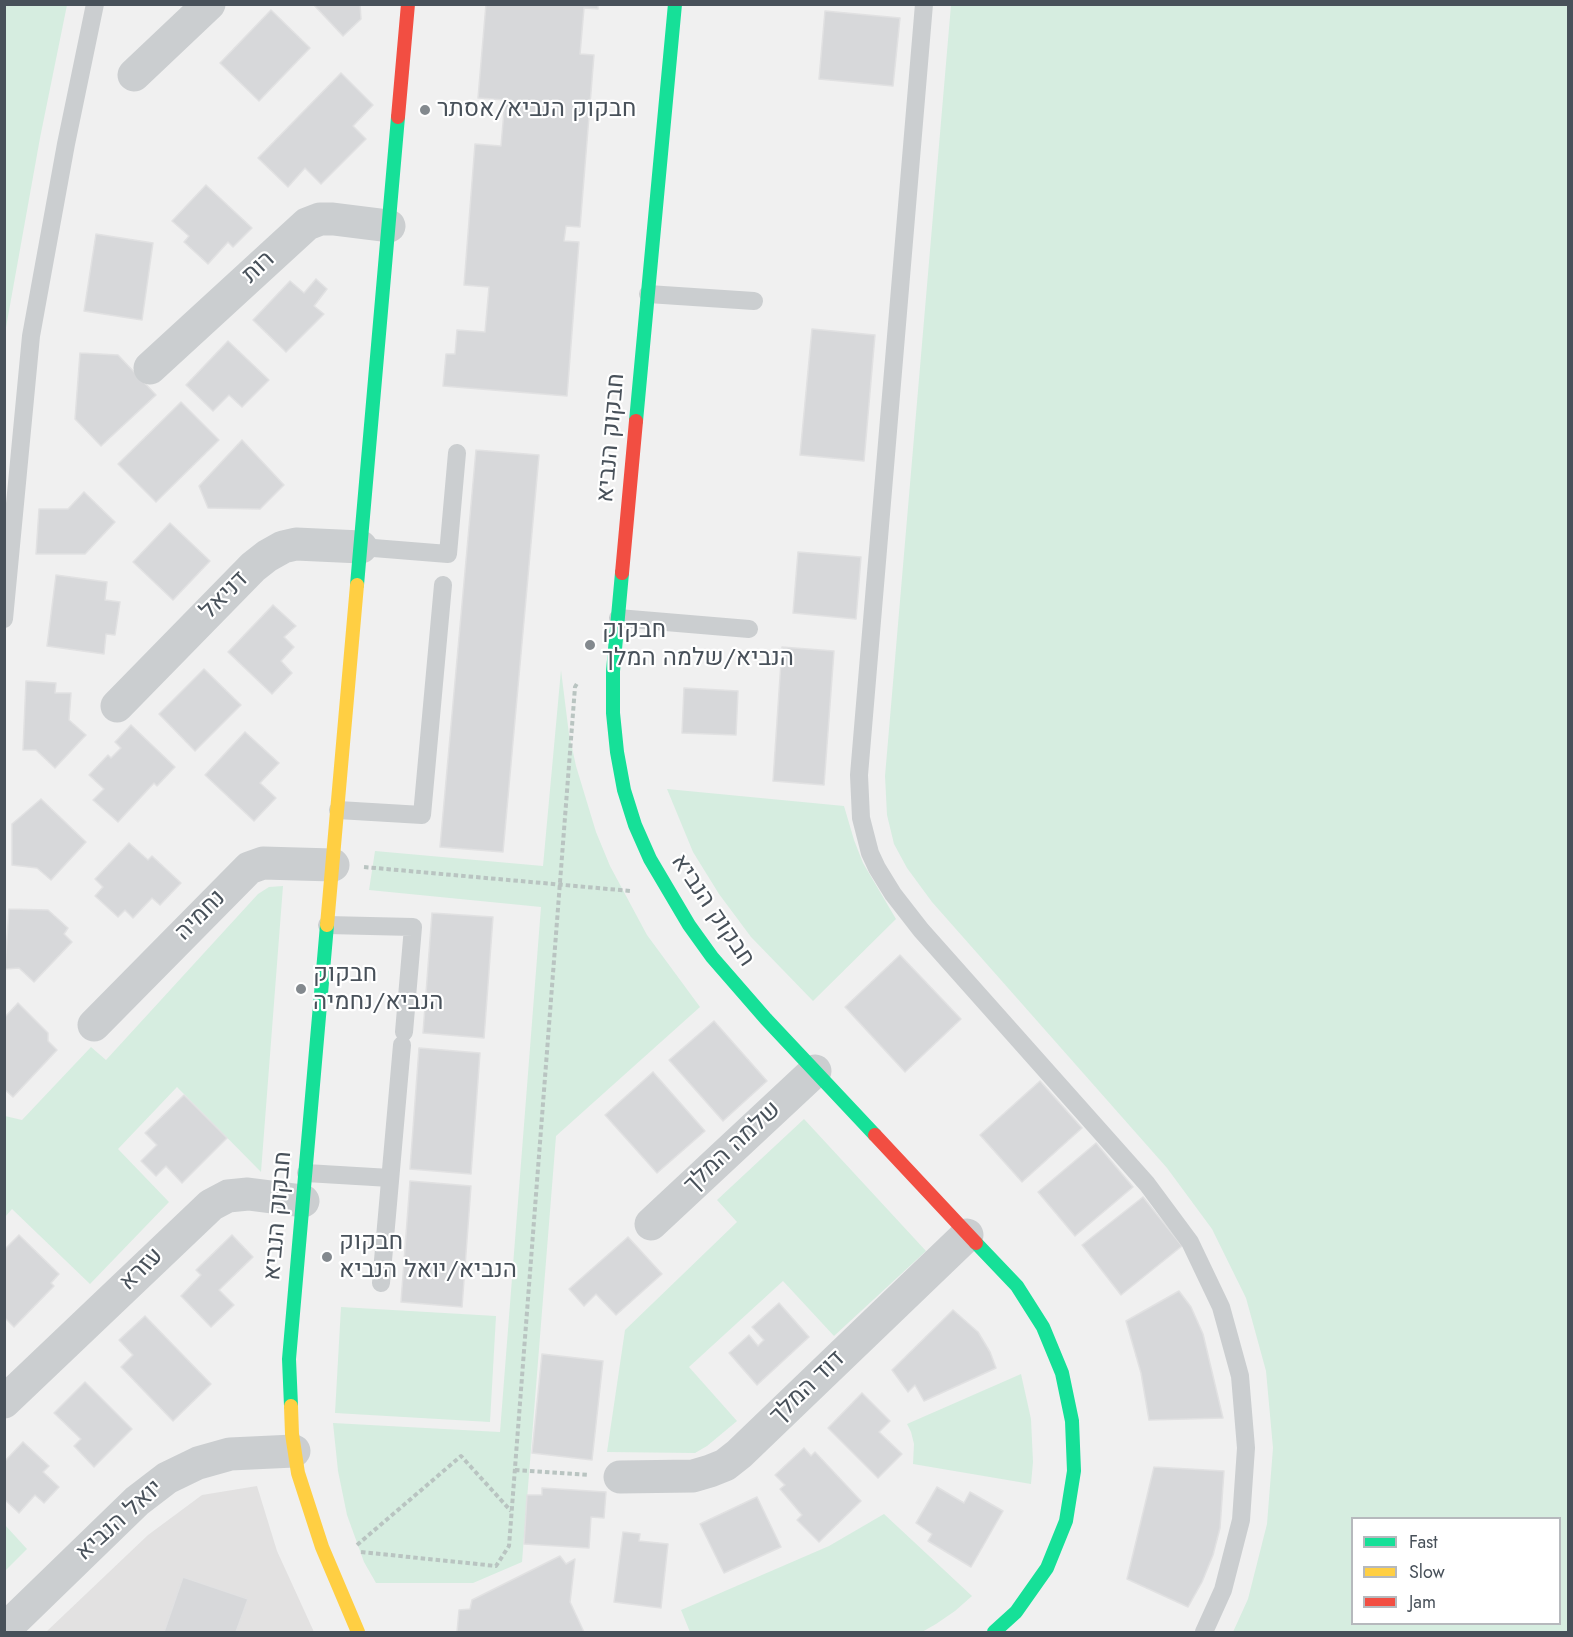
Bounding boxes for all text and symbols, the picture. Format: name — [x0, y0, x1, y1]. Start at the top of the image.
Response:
place label: חבקוק הנביא/אסתר — [437, 96, 636, 124]
marker: חבקוק הנביא/אסתר — [418, 103, 432, 117]
street label: רות — [237, 246, 281, 290]
street label: חבקוק הנביא — [592, 372, 632, 504]
street label: דניאל — [195, 566, 255, 626]
place label: חבקוק הנביא/שלמה המלך — [602, 617, 794, 673]
marker: חבקוק הנביא/שלמה המלך — [583, 638, 597, 652]
street label: חבקוק הנביא — [664, 849, 760, 973]
street label: נחמיה — [170, 885, 232, 947]
place label: חבקוק הנביא/נחמיה — [313, 961, 443, 1017]
marker: חבקוק הנביא/נחמיה — [294, 982, 308, 996]
street label: שלמה המלך — [679, 1096, 787, 1200]
street label: חבקוק הנביא — [259, 1150, 299, 1282]
place label: חבקוק הנביא/יואל הנביא — [339, 1229, 517, 1285]
street label: עזרא — [114, 1242, 170, 1298]
marker: חבקוק הנביא/יואל הנביא — [320, 1250, 334, 1264]
street label: דוד המלך — [765, 1345, 851, 1431]
street label: יואל הנביא — [70, 1474, 170, 1568]
legend — [1351, 1517, 1561, 1625]
text: Fast — [1409, 1529, 1438, 1555]
text: Slow — [1409, 1559, 1445, 1585]
text: Jam — [1409, 1589, 1436, 1615]

